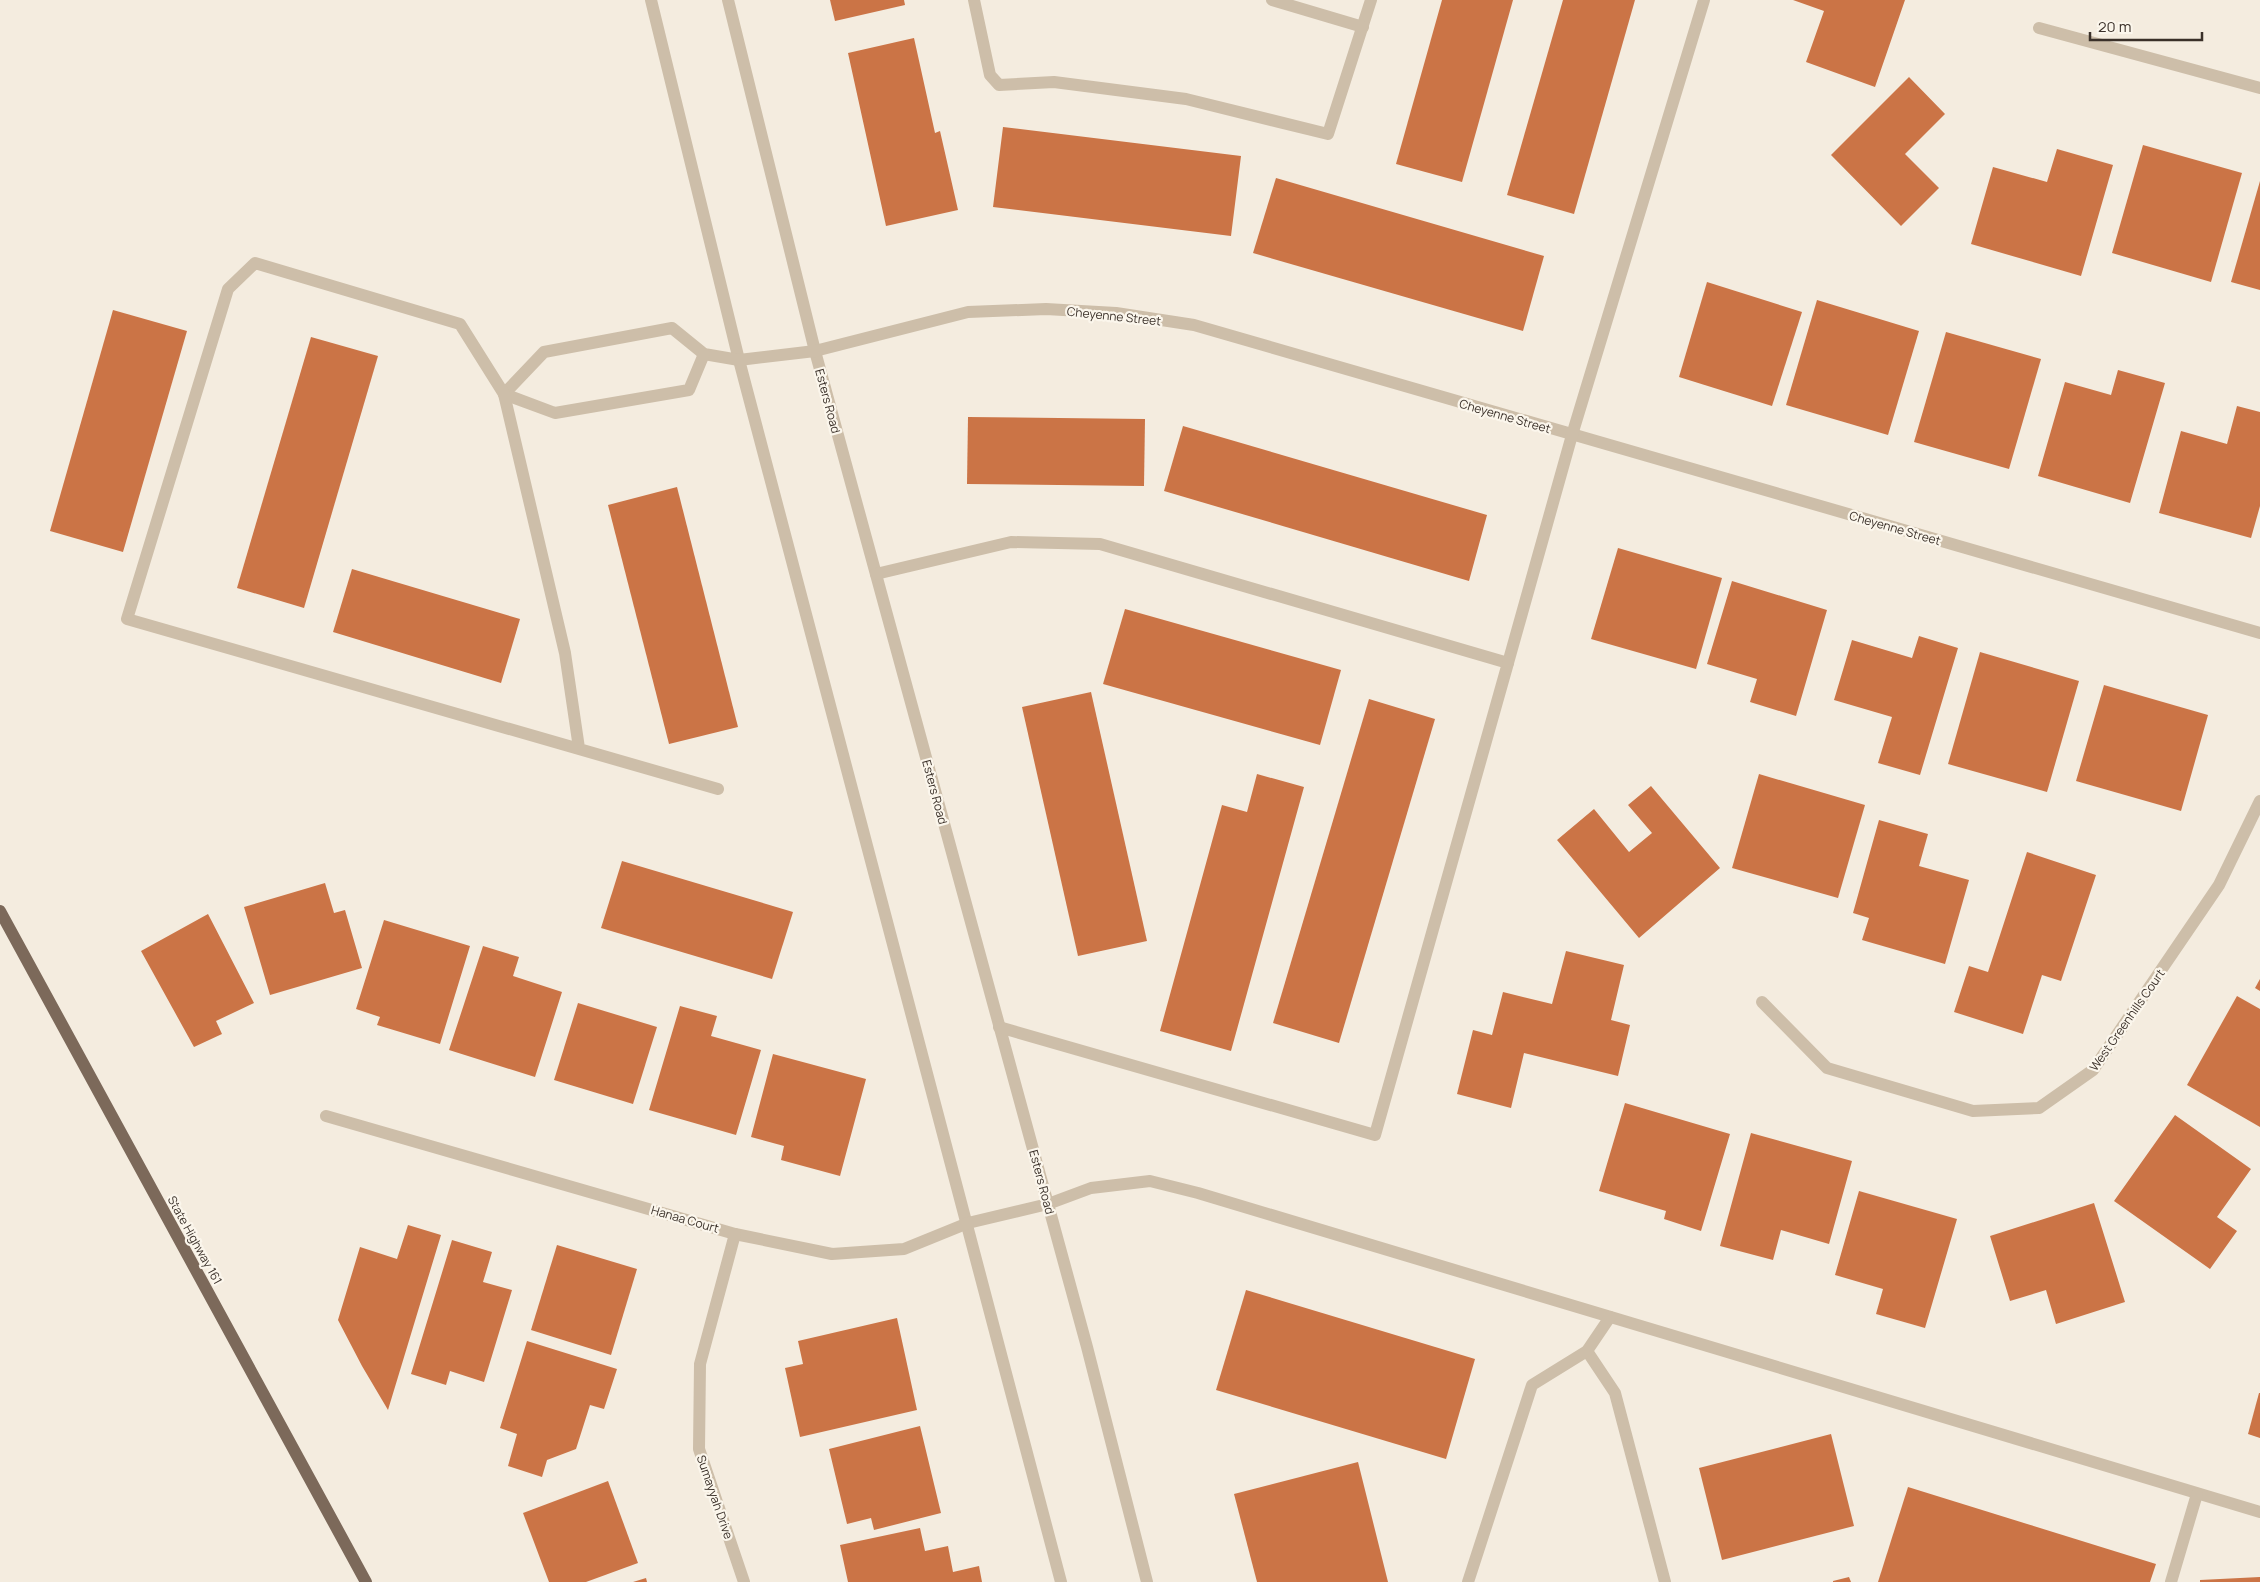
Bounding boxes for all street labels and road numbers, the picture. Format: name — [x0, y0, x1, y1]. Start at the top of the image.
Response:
street label: Cheyenne Street — [1066, 303, 1162, 329]
street label: Esters Road — [811, 367, 845, 435]
street label: Cheyenne Street — [1457, 395, 1553, 437]
street label: Cheyenne Street — [1847, 507, 1943, 549]
street label: Esters Road — [918, 758, 952, 826]
street label: West Greenhills Court — [2085, 965, 2169, 1074]
street label: Esters Road — [1025, 1148, 1059, 1216]
street label: State Highway 161 — [164, 1193, 226, 1287]
street label: Hanaa Court — [649, 1201, 721, 1237]
street label: Sumayyah Drive — [693, 1453, 737, 1541]

